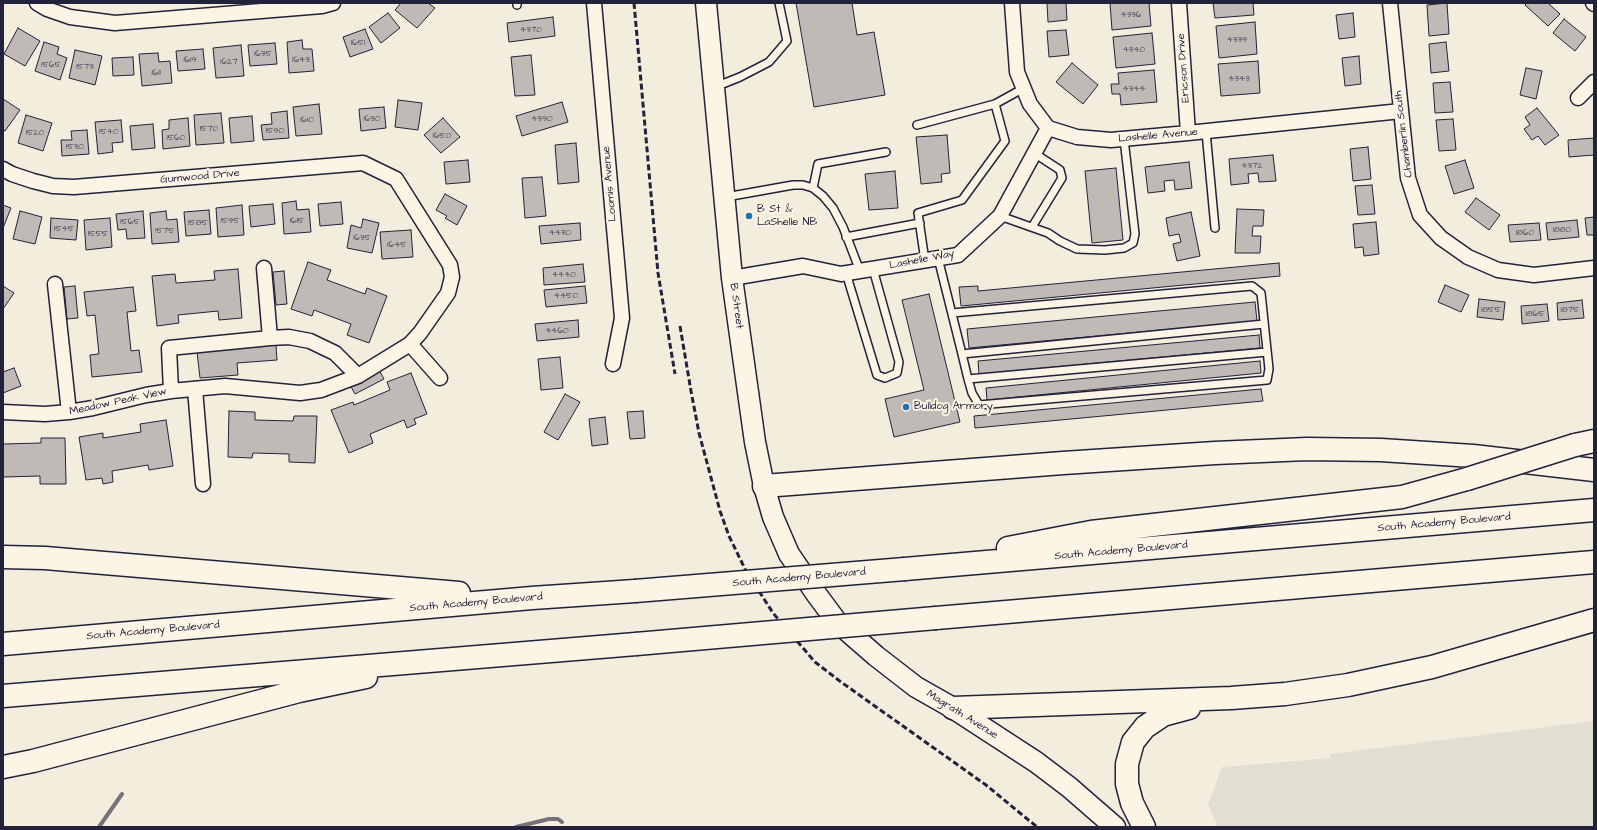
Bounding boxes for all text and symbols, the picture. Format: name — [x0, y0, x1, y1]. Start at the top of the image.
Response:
house number: 4336 — [1121, 10, 1141, 20]
house number: 4370 — [520, 25, 542, 35]
street label: Ericson Drive — [1175, 33, 1193, 103]
house number: 4339 — [1227, 35, 1247, 45]
house number: 1651 — [351, 38, 365, 48]
house number: 4340 — [1123, 45, 1145, 55]
house number: 1635 — [254, 49, 272, 59]
house number: 1619 — [183, 55, 197, 65]
house number: 1643 — [292, 55, 310, 65]
house number: 1627 — [220, 57, 238, 67]
house number: 1565 — [41, 60, 61, 70]
house number: 1573 — [76, 62, 94, 72]
house number: 1611 — [151, 68, 161, 78]
house number: 4343 — [1228, 74, 1250, 84]
house number: 4344 — [1123, 84, 1145, 94]
street label: Chamberlin South — [1392, 90, 1416, 178]
house number: 1630 — [363, 114, 381, 124]
house number: 4390 — [531, 114, 553, 124]
house number: 1610 — [300, 115, 314, 125]
house number: 1570 — [200, 124, 218, 134]
house number: 1590 — [266, 126, 284, 136]
street label: Lashelle Avenue — [1118, 126, 1198, 146]
house number: 1540 — [99, 127, 119, 137]
house number: 1520 — [26, 128, 44, 138]
house number: 1650 — [433, 131, 451, 141]
house number: 1560 — [167, 133, 185, 143]
house number: 1530 — [66, 142, 84, 152]
street label: Loomis Avenue — [600, 146, 620, 222]
house number: 4372 — [1241, 161, 1263, 171]
street label: Gumwood Drive — [160, 167, 240, 187]
place label: B St & LaShelle NB — [757, 203, 817, 229]
marker: B St & LaShelle NB — [744, 211, 754, 221]
house number: 1595 — [220, 216, 240, 226]
house number: 1615 — [290, 216, 304, 226]
house number: 1565 — [120, 217, 140, 227]
house number: 1585 — [188, 218, 208, 228]
house number: 1545 — [54, 224, 74, 234]
house number: 1880 — [1553, 225, 1571, 235]
house number: 1575 — [155, 226, 175, 236]
house number: 4430 — [549, 228, 571, 238]
house number: 1860 — [1516, 228, 1534, 238]
house number: 1555 — [88, 229, 108, 239]
house number: 1635 — [353, 233, 371, 243]
house number: 1645 — [387, 240, 407, 250]
street label: Lashelle Way — [888, 247, 956, 273]
house number: 4440 — [552, 270, 576, 280]
street label: B Street — [726, 282, 746, 330]
house number: 4450 — [554, 291, 578, 301]
house number: 1855 — [1481, 305, 1501, 315]
house number: 1875 — [1561, 305, 1579, 315]
house number: 1865 — [1525, 309, 1545, 319]
house number: 4460 — [545, 326, 569, 336]
street label: Meadow Peak View — [68, 385, 168, 419]
place label: Bulldog Armory — [914, 400, 993, 414]
marker: Bulldog Armory — [901, 402, 911, 412]
street label: South Academy Boulevard — [1377, 511, 1511, 535]
street label: South Academy Boulevard — [1054, 539, 1188, 563]
street label: South Academy Boulevard — [732, 566, 866, 590]
street label: South Academy Boulevard — [409, 591, 543, 615]
street label: South Academy Boulevard — [86, 619, 220, 643]
street label: Magrath Avenue — [924, 688, 1000, 742]

